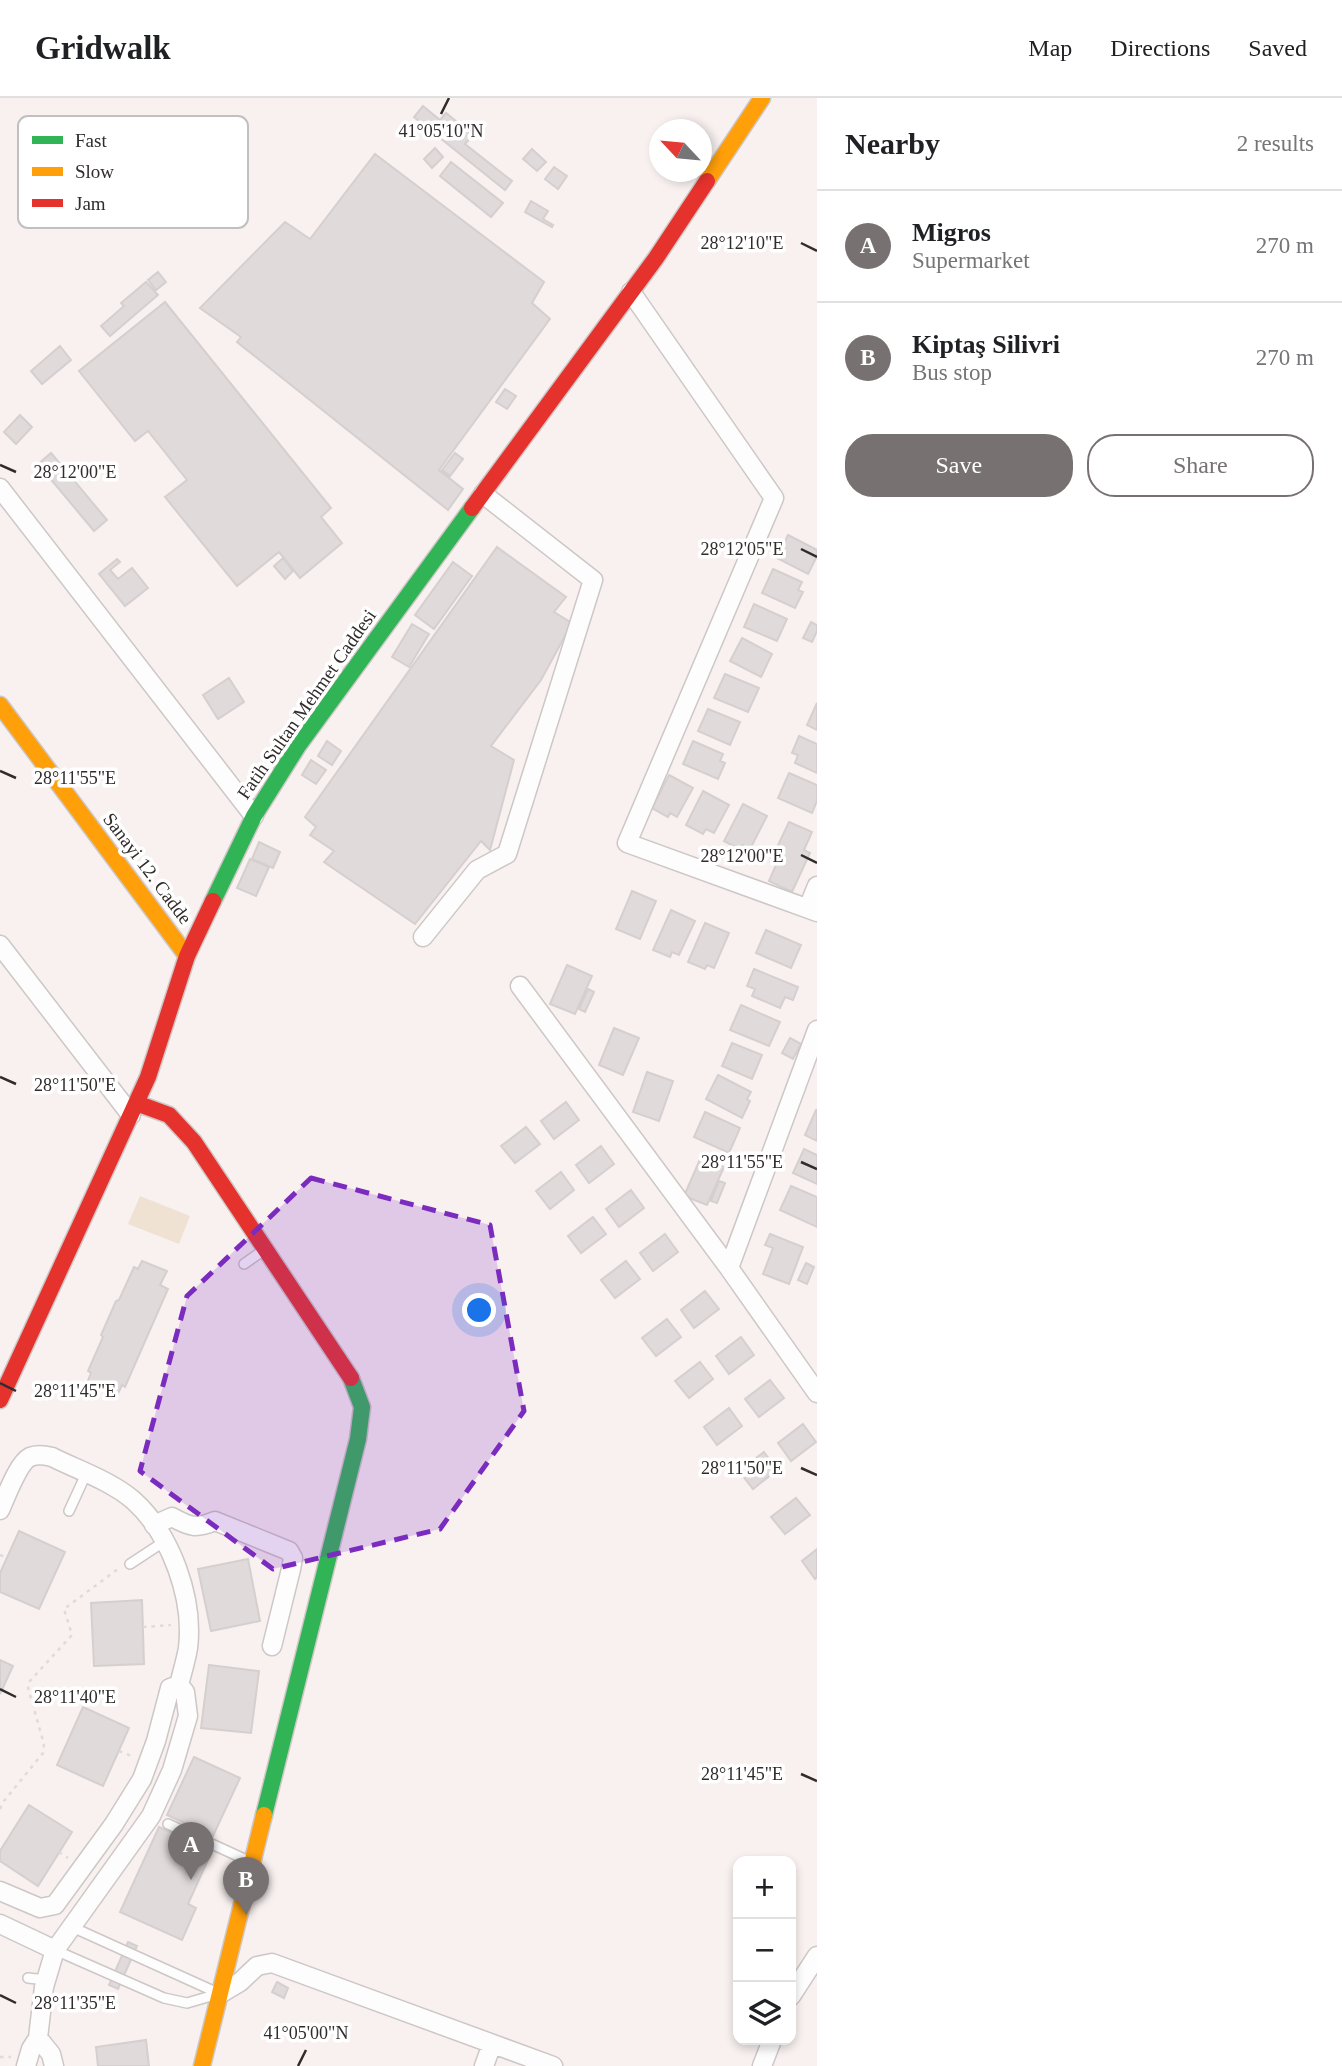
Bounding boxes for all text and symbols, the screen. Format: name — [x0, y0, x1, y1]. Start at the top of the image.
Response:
text: Gridwalk — [35, 30, 171, 66]
text: Map — [1028, 35, 1072, 61]
text: Directions — [1110, 35, 1210, 61]
text: Saved — [1248, 35, 1307, 61]
legend — [18, 116, 248, 228]
north arrow — [649, 119, 712, 182]
text: 41°05'10"N — [399, 121, 483, 141]
text: Nearby — [845, 127, 940, 160]
text: Fast — [75, 130, 107, 151]
text: 2 results — [1237, 131, 1314, 156]
text: Slow — [75, 161, 114, 182]
text: Jam — [75, 193, 106, 214]
text: Migros — [912, 218, 991, 247]
text: 28°12'10"E — [701, 233, 783, 253]
text: A — [860, 233, 876, 258]
text: 270 m — [1256, 233, 1314, 258]
text: Supermarket — [912, 248, 1030, 273]
text: Kiptaş Silivri — [912, 330, 1060, 359]
text: B — [860, 345, 876, 370]
text: 270 m — [1256, 345, 1314, 370]
text: Bus stop — [912, 360, 992, 385]
button: Save — [845, 434, 1073, 497]
button: Share — [1087, 434, 1314, 497]
text: 28°12'00"E — [34, 462, 116, 482]
text: 28°12'05"E — [701, 539, 783, 559]
street label: Fatih Sultan Mehmet Caddesi — [233, 606, 380, 803]
text: 28°11'55"E — [34, 768, 116, 788]
street label: Sanayi 12. Cadde — [99, 809, 196, 928]
text: 28°12'00"E — [701, 846, 783, 866]
text: 28°11'50"E — [34, 1075, 116, 1095]
text: 28°11'55"E — [701, 1152, 783, 1172]
your location — [462, 1293, 496, 1327]
text: 28°11'45"E — [34, 1381, 116, 1401]
text: 28°11'50"E — [701, 1458, 783, 1478]
text: 28°11'40"E — [34, 1687, 116, 1707]
text: 28°11'45"E — [701, 1764, 783, 1784]
pin: A — [168, 1822, 214, 1880]
map controls — [733, 1856, 796, 2045]
button: + — [733, 1856, 796, 1919]
pin: B — [223, 1857, 269, 1915]
button: − — [733, 1919, 796, 1982]
button: layers — [733, 1982, 796, 2045]
text: 28°11'35"E — [34, 1993, 116, 2013]
text: 41°05'00"N — [264, 2023, 348, 2043]

